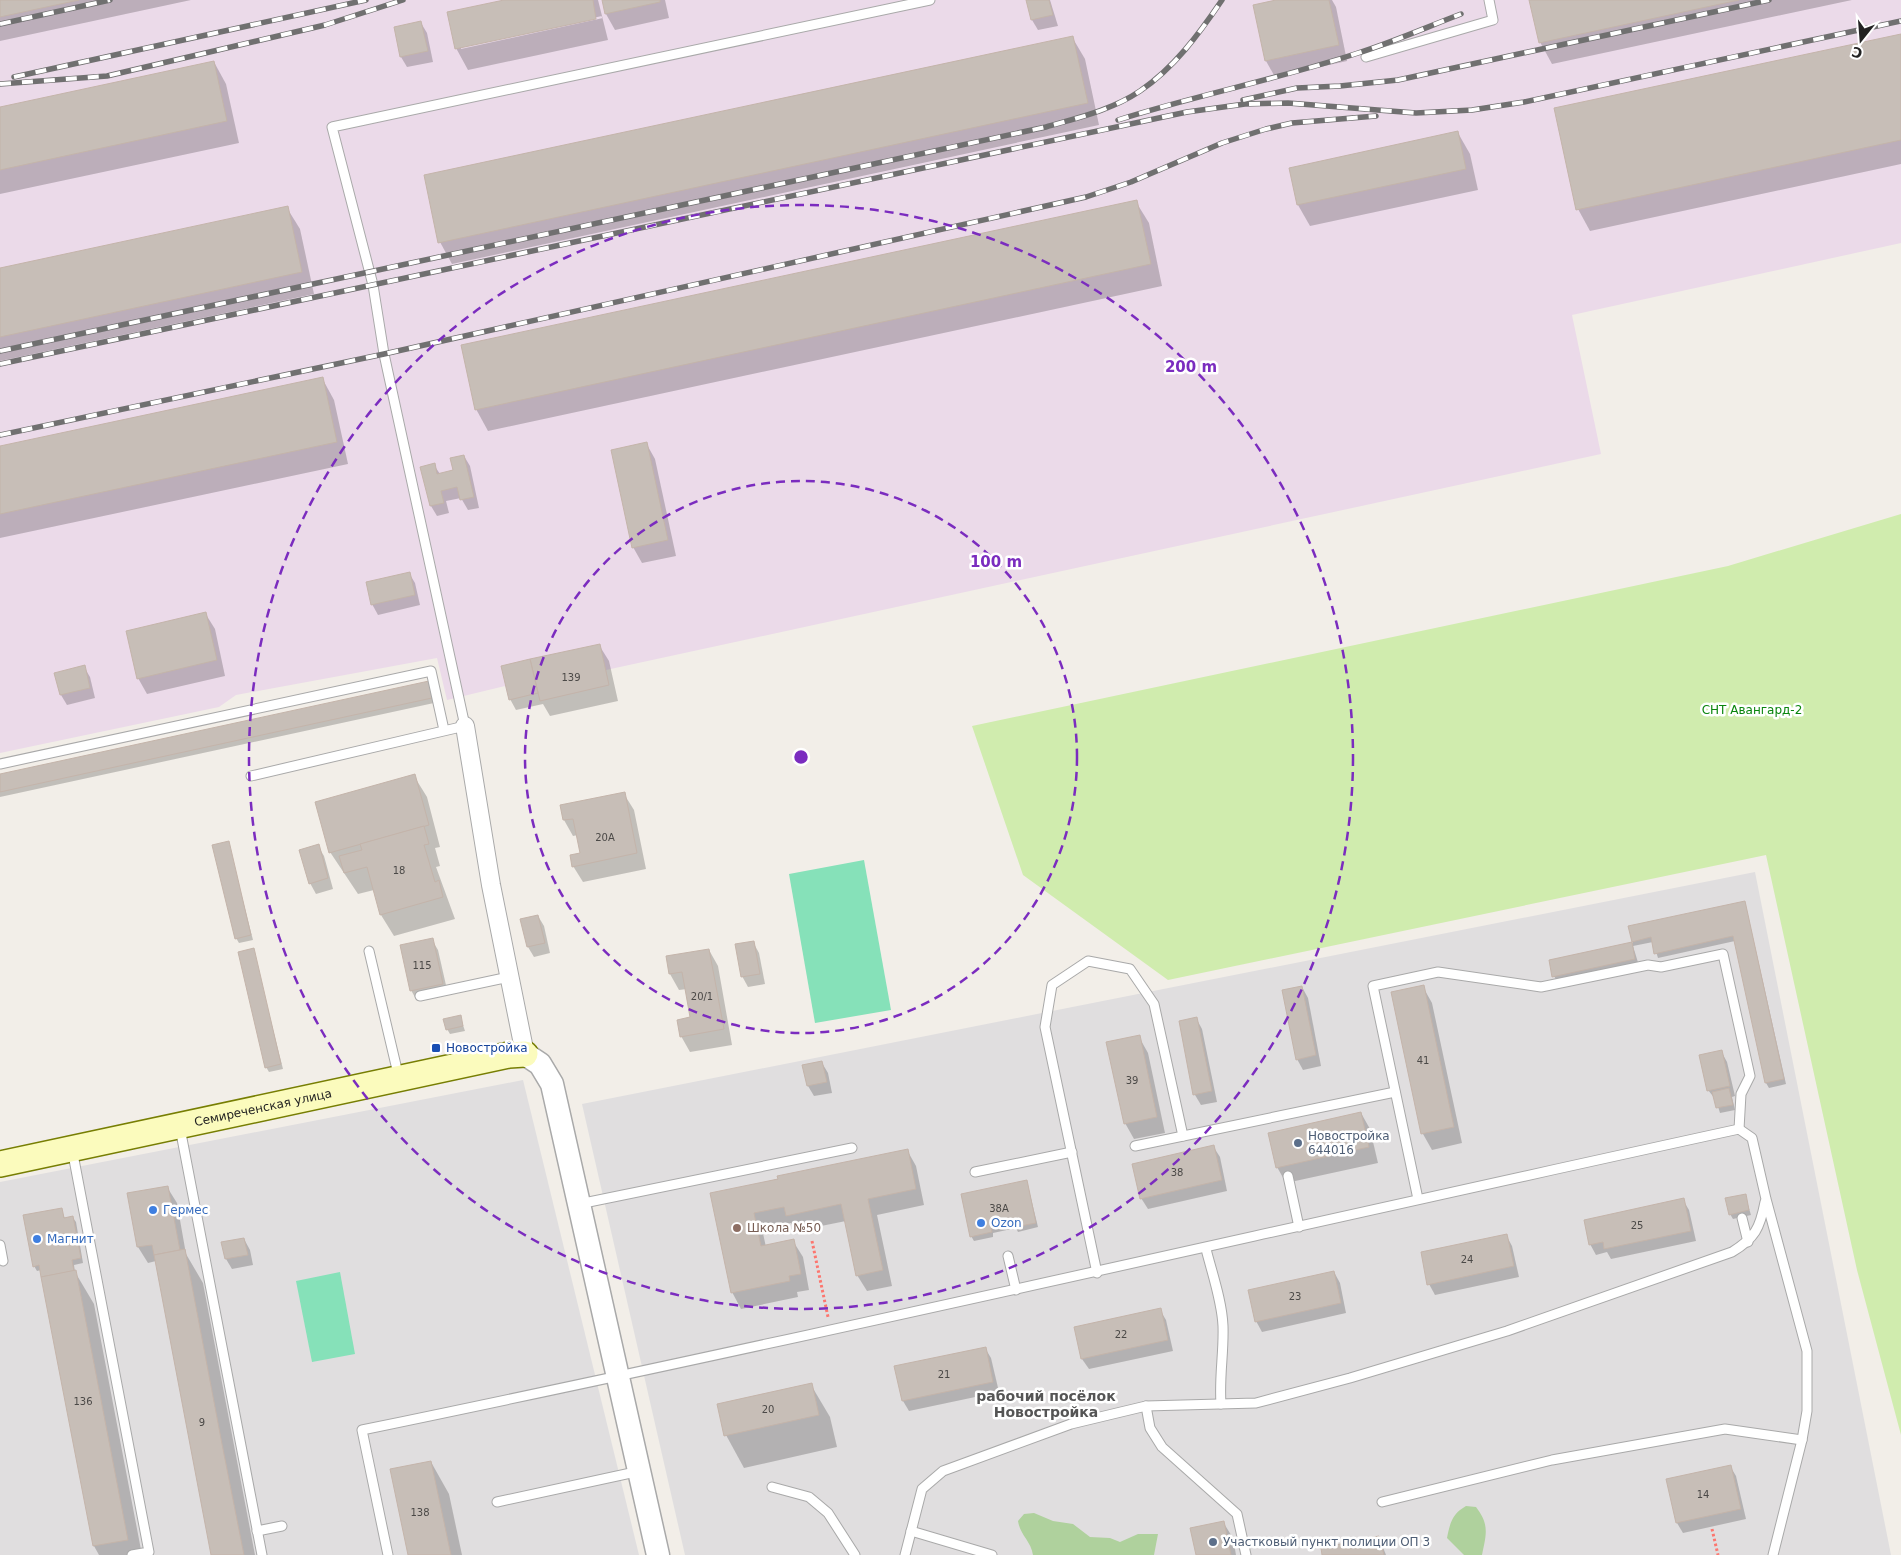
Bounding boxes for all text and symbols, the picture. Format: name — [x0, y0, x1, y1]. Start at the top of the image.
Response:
north arrow — [1836, 15, 1886, 65]
text: С — [1850, 43, 1864, 62]
text: 200 m — [1165, 358, 1217, 376]
text: 100 m — [970, 553, 1022, 571]
house number: 139 — [561, 672, 581, 683]
park label: СНТ Авангард-2 — [1702, 703, 1802, 717]
centre of rings — [792, 748, 810, 766]
house number: 20А — [595, 832, 615, 843]
house number: 18 — [393, 865, 405, 876]
house number: 115 — [412, 960, 432, 971]
house number: 20/1 — [691, 991, 713, 1002]
place label: Новостройка — [446, 1041, 528, 1055]
marker: Новостройка — [430, 1042, 442, 1054]
house number: 41 — [1417, 1055, 1429, 1066]
house number: 39 — [1126, 1075, 1138, 1086]
street label: Семиреченская улица — [193, 1086, 333, 1129]
place label: Новостройка 644016 — [1308, 1129, 1390, 1157]
marker: Новостройка 644016 — [1292, 1137, 1304, 1149]
house number: 38 — [1171, 1167, 1183, 1178]
place label: Гермес — [163, 1203, 208, 1217]
house number: 38А — [989, 1203, 1009, 1214]
marker: Гермес — [147, 1204, 159, 1216]
place label: Ozon — [991, 1216, 1022, 1230]
marker: Ozon — [975, 1217, 987, 1229]
house number: 25 — [1631, 1220, 1643, 1231]
place label: Школа №50 — [747, 1221, 821, 1235]
marker: Школа №50 — [731, 1222, 743, 1234]
place label: Магнит — [47, 1232, 94, 1246]
marker: Магнит — [31, 1233, 43, 1245]
house number: 24 — [1461, 1254, 1473, 1265]
house number: 23 — [1289, 1291, 1301, 1302]
house number: 22 — [1115, 1329, 1127, 1340]
house number: 21 — [938, 1369, 950, 1380]
district label: рабочий посёлок Новостройка — [976, 1388, 1116, 1420]
house number: 136 — [73, 1396, 93, 1407]
house number: 20 — [762, 1404, 774, 1415]
house number: 9 — [199, 1417, 205, 1428]
house number: 14 — [1697, 1489, 1709, 1500]
house number: 138 — [410, 1507, 430, 1518]
place label: Участковый пункт полиции ОП 3 — [1223, 1535, 1430, 1549]
marker: Участковый пункт полиции ОП 3 — [1207, 1536, 1219, 1548]

